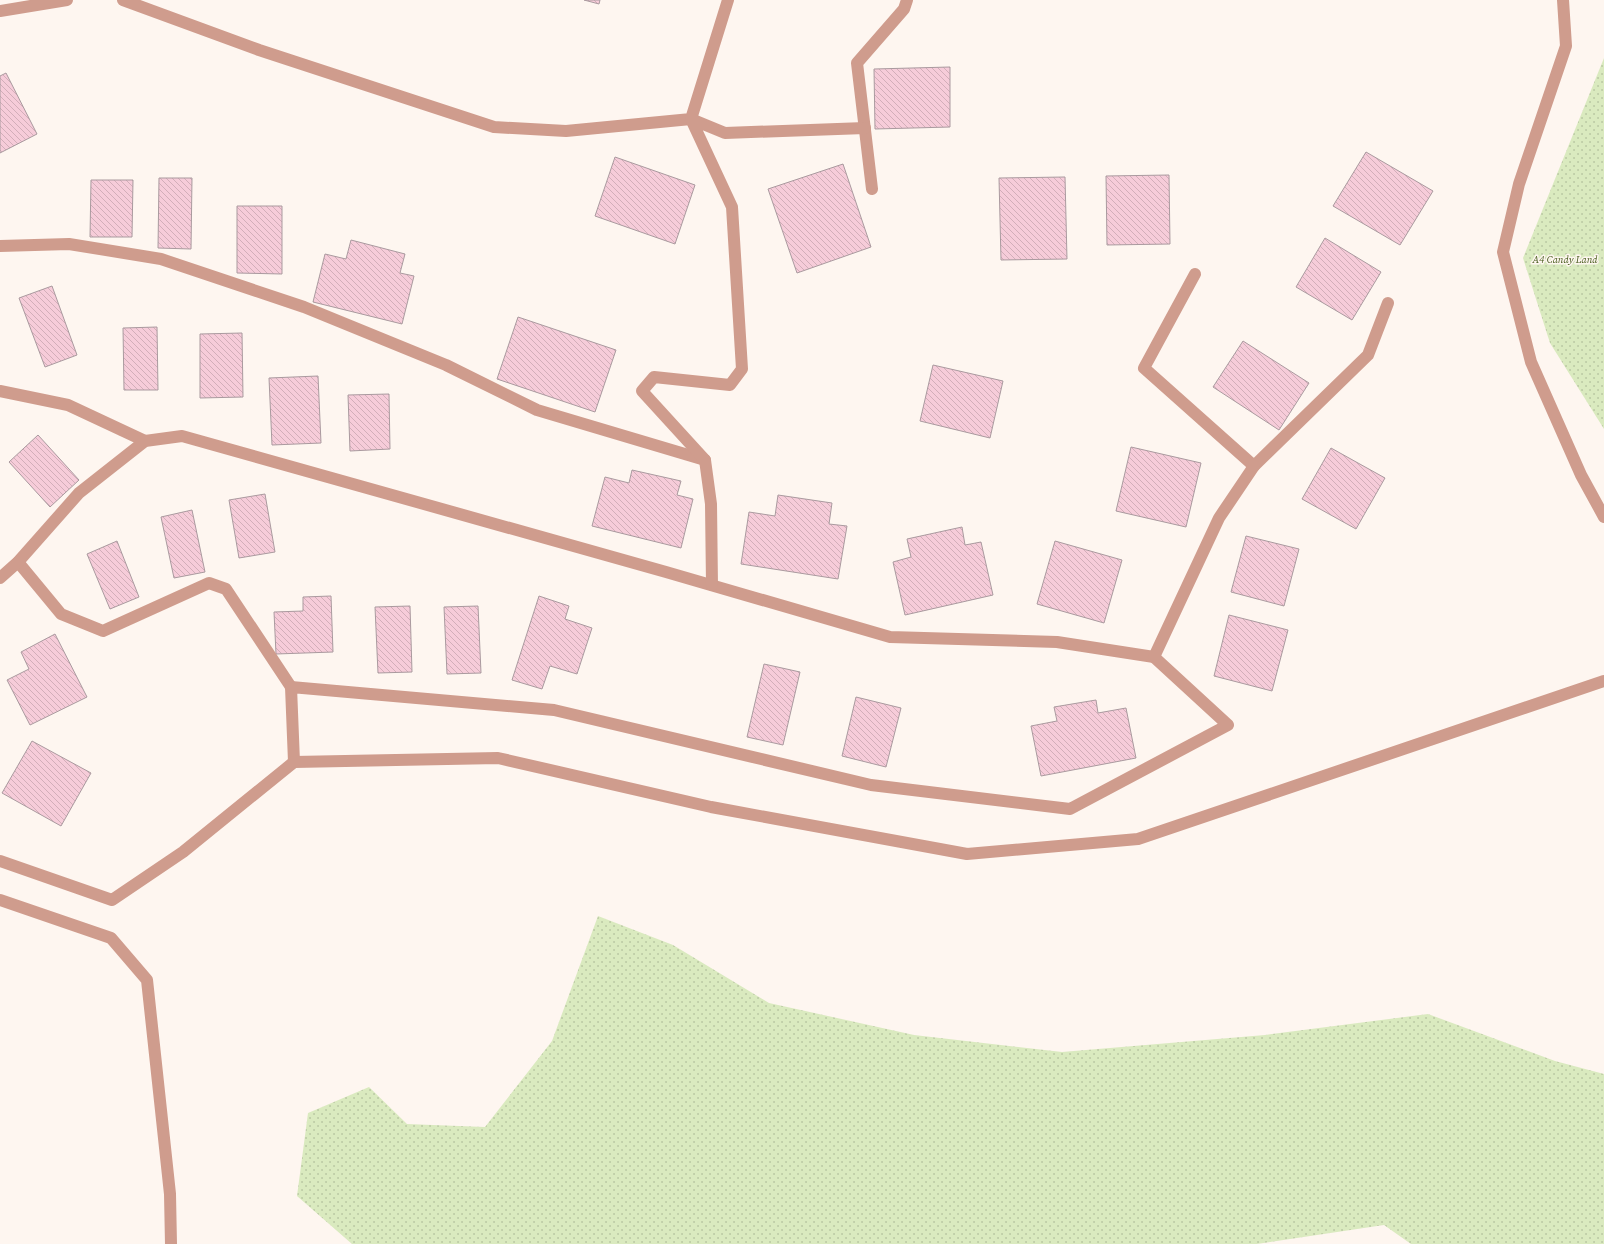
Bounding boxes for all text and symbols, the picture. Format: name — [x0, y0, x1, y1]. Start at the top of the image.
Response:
park label: A4 Candy Land — [1532, 253, 1598, 266]

